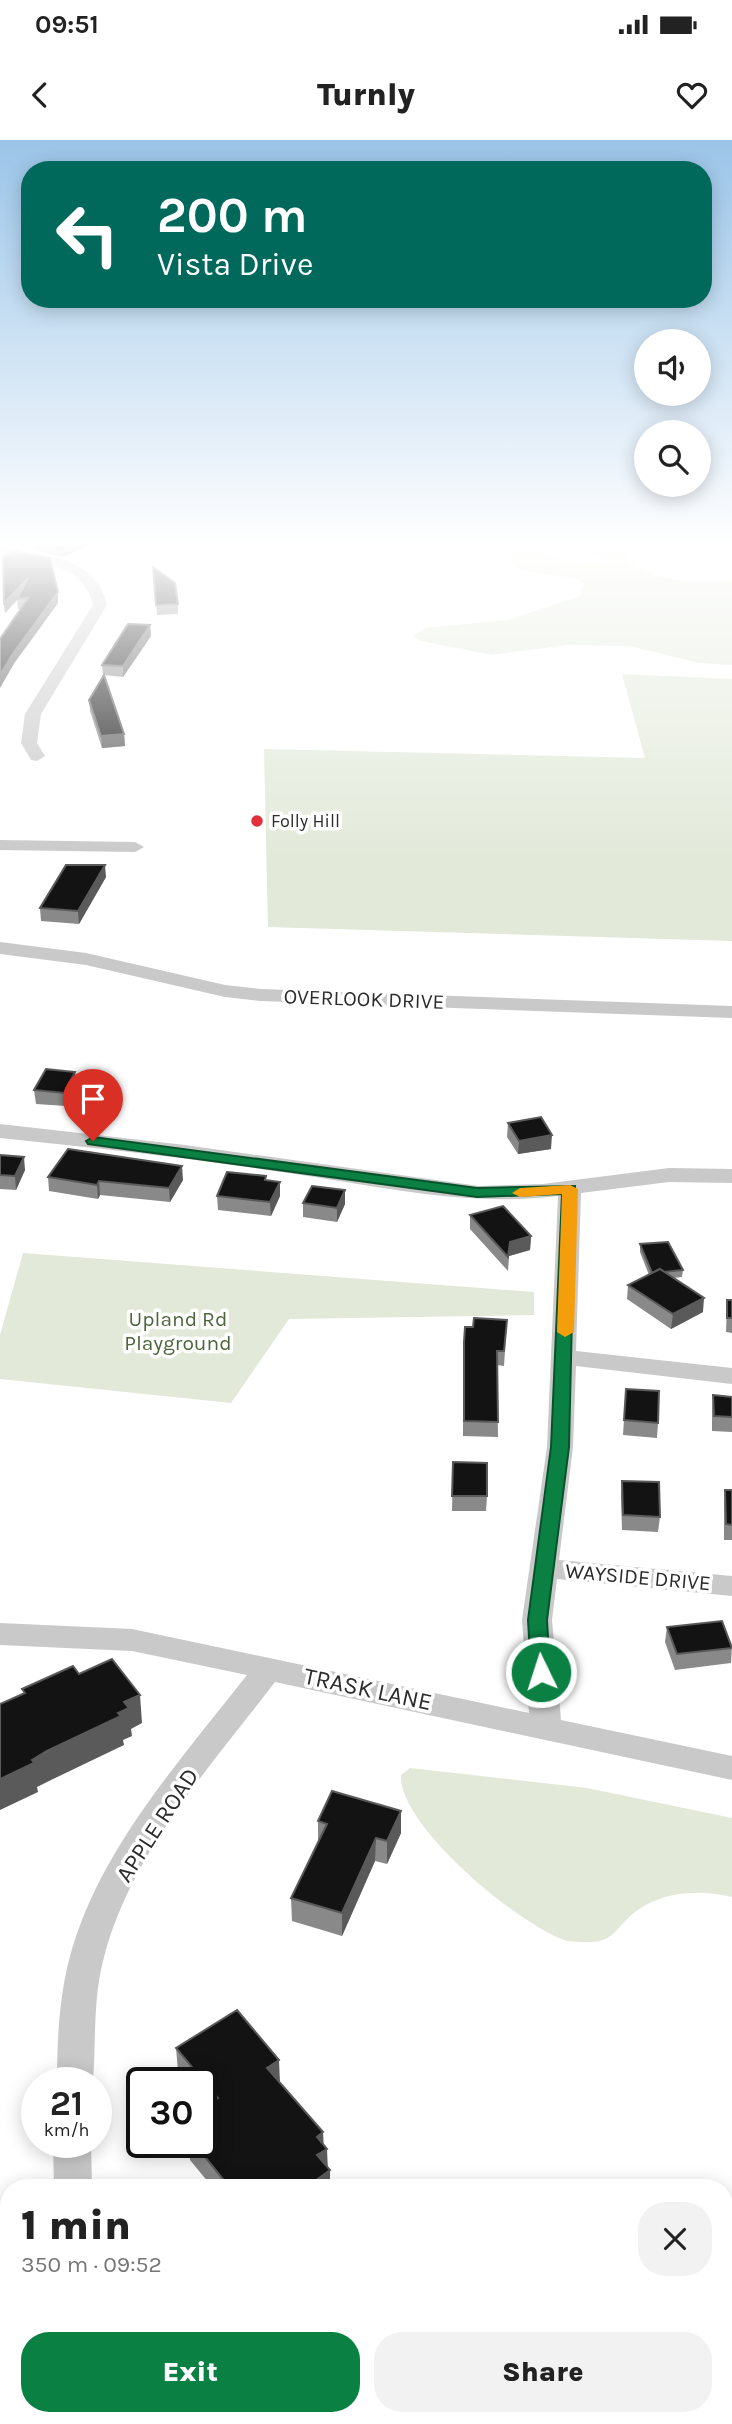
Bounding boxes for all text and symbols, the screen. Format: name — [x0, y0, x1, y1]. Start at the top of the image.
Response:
text: 09:51 — [35, 9, 99, 40]
icon: back — [21, 76, 59, 114]
text: Turnly — [317, 76, 415, 113]
icon: heart — [673, 76, 711, 114]
text: 200 m — [157, 187, 308, 244]
icon: left — [42, 189, 133, 280]
text: Vista Drive — [157, 246, 313, 283]
map controls — [634, 329, 711, 497]
button: sound — [634, 329, 711, 406]
button: search — [634, 420, 711, 497]
place label: Folly Hill — [271, 810, 340, 832]
marker: Folly Hill — [249, 813, 265, 829]
street label: OVERLOOK DRIVE — [283, 984, 445, 1014]
pin — [63, 1069, 123, 1141]
icon: arrive — [74, 1080, 112, 1118]
park label: Upland Rd Playground — [124, 1307, 232, 1355]
street label: WAYSIDE DRIVE — [564, 1559, 712, 1595]
position arrow — [504, 1635, 578, 1709]
street label: TRASK LANE — [301, 1662, 435, 1716]
street label: APPLE ROAD — [110, 1763, 204, 1887]
speed limit sign: 30 — [126, 2067, 217, 2158]
text: 21 — [50, 2083, 83, 2124]
text: km/h — [44, 2119, 89, 2141]
text: 1 min — [21, 2200, 131, 2250]
button: close — [638, 2202, 712, 2276]
text: 350 m · 09:52 — [21, 2251, 162, 2278]
button: Exit — [21, 2332, 360, 2412]
button: Share — [374, 2332, 712, 2412]

